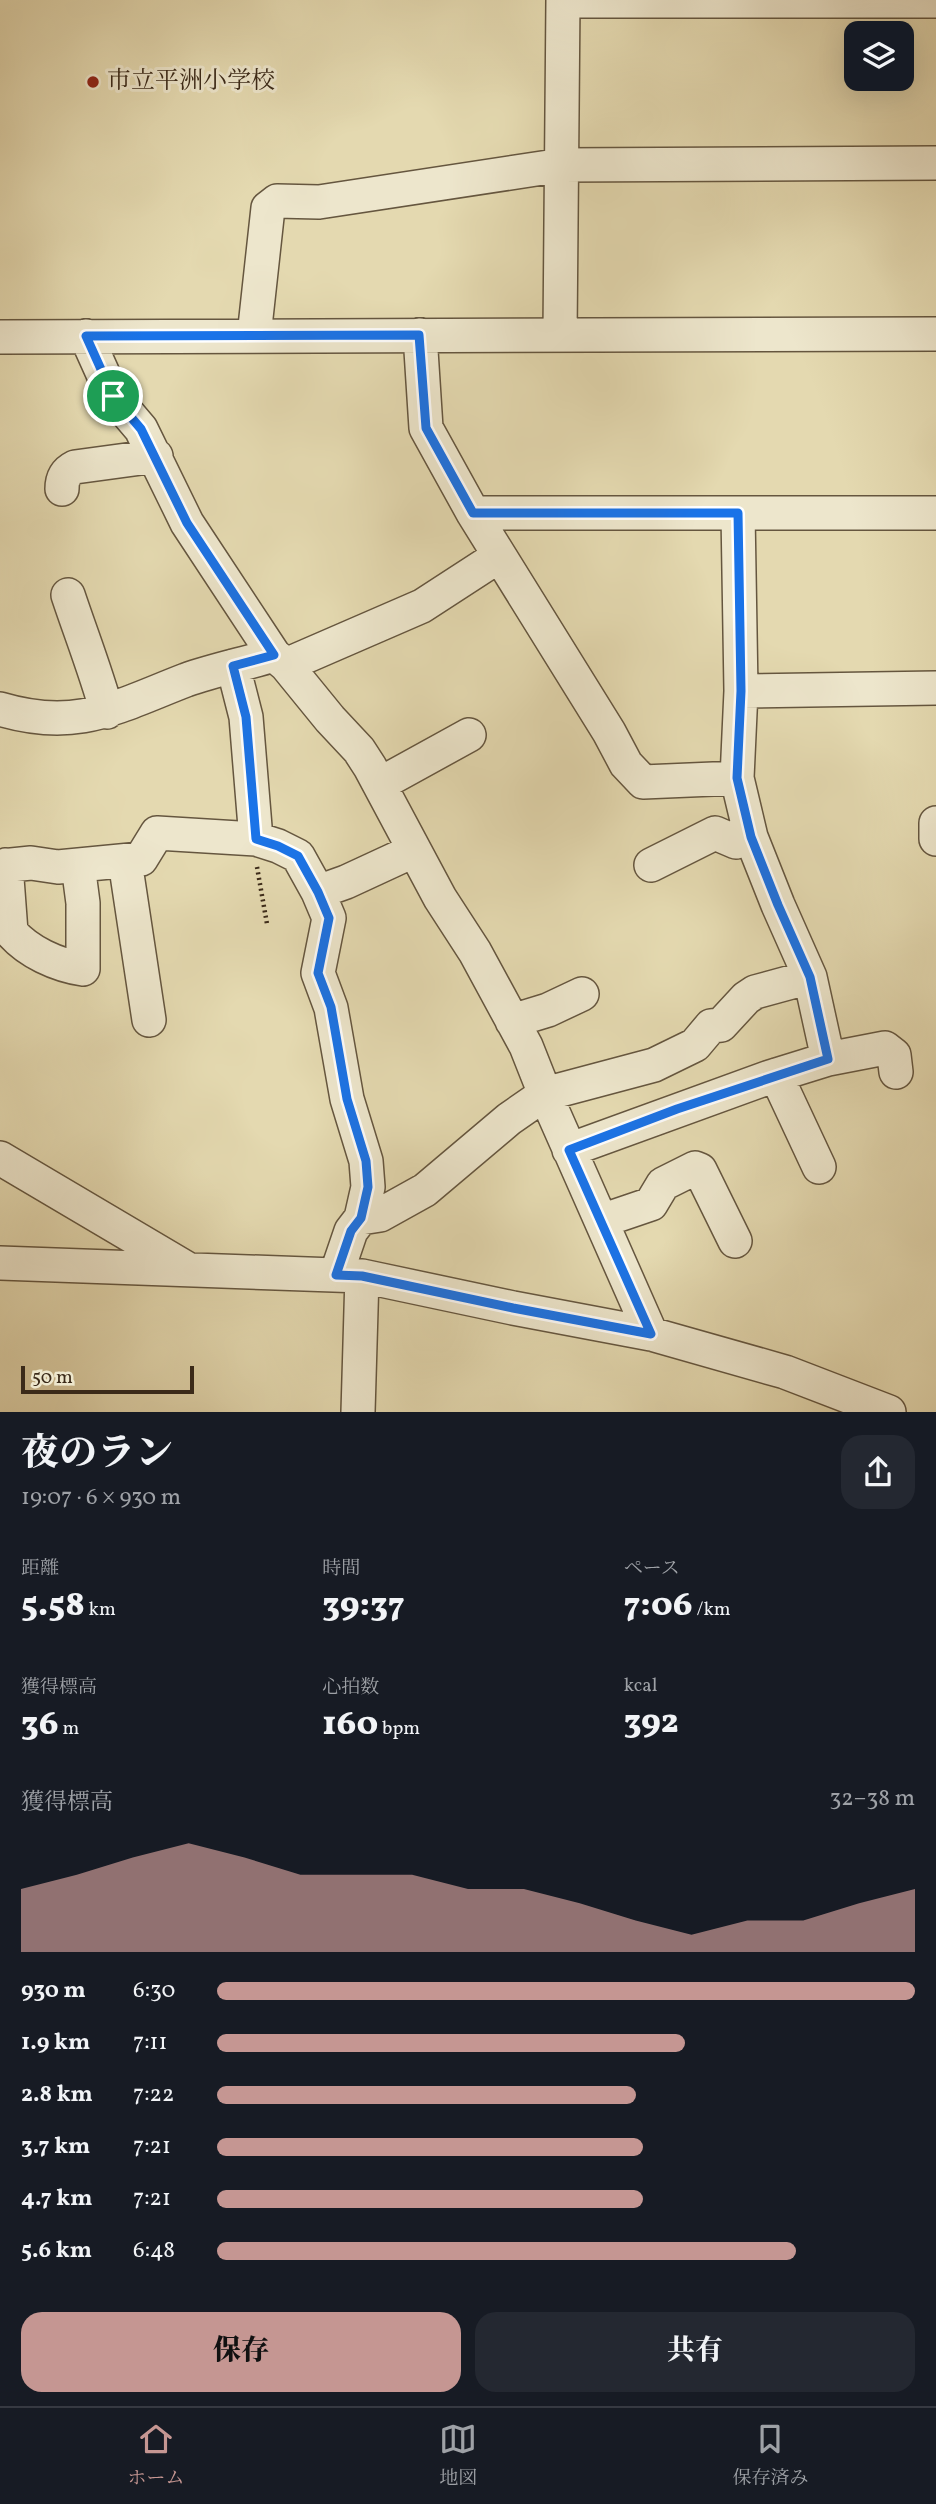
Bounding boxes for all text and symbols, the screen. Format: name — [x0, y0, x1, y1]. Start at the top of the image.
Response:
map controls — [844, 21, 914, 91]
button: layers — [844, 21, 914, 91]
place label: 市立平洲小学校 — [107, 65, 275, 99]
marker: 市立平洲小学校 — [85, 74, 101, 90]
pin — [83, 366, 143, 426]
icon: arrive — [94, 377, 132, 415]
scale bar — [21, 1363, 194, 1395]
text: 50 m — [32, 1365, 73, 1391]
text: 夜のラン — [21, 1429, 173, 1482]
button: share — [841, 1435, 915, 1509]
text: 19:07 · 6 × 930 m — [21, 1482, 181, 1514]
text: 距離 — [21, 1556, 59, 1582]
text: 時間 — [322, 1556, 360, 1582]
text: ペース — [624, 1556, 680, 1582]
text: 5.58 — [21, 1582, 85, 1630]
text: 39:37 — [322, 1582, 405, 1630]
text: 7:06 — [624, 1582, 693, 1630]
text: km — [85, 1597, 116, 1623]
text: /km — [693, 1597, 731, 1623]
text: kcal — [624, 1673, 657, 1699]
text: 獲得標高 — [21, 1675, 97, 1701]
text: 心拍数 — [322, 1675, 379, 1701]
text: 392 — [624, 1699, 679, 1747]
text: 36 — [21, 1701, 59, 1749]
text: 160 — [322, 1701, 378, 1749]
text: m — [59, 1716, 79, 1742]
text: bpm — [378, 1716, 420, 1742]
text: 32–38 m — [829, 1783, 915, 1815]
text: 獲得標高 — [21, 1787, 113, 1819]
text: 930 m — [21, 1975, 86, 2007]
text: 6:30 — [133, 1975, 175, 2007]
text: 1.9 km — [21, 2027, 90, 2059]
text: 7:11 — [133, 2027, 167, 2059]
text: 2.8 km — [21, 2079, 93, 2111]
text: 7:22 — [133, 2079, 174, 2111]
text: 3.7 km — [21, 2131, 90, 2163]
text: 7:21 — [133, 2131, 171, 2163]
text: 4.7 km — [21, 2183, 93, 2215]
text: 7:21 — [133, 2183, 171, 2215]
text: 5.6 km — [21, 2235, 92, 2267]
text: 6:48 — [133, 2235, 175, 2267]
button: 保存 — [21, 2312, 461, 2392]
button: 共有 — [475, 2312, 915, 2392]
tab: ホーム — [127, 2420, 185, 2492]
tab: 地図 — [439, 2420, 478, 2492]
tab: 保存済み — [732, 2420, 809, 2492]

